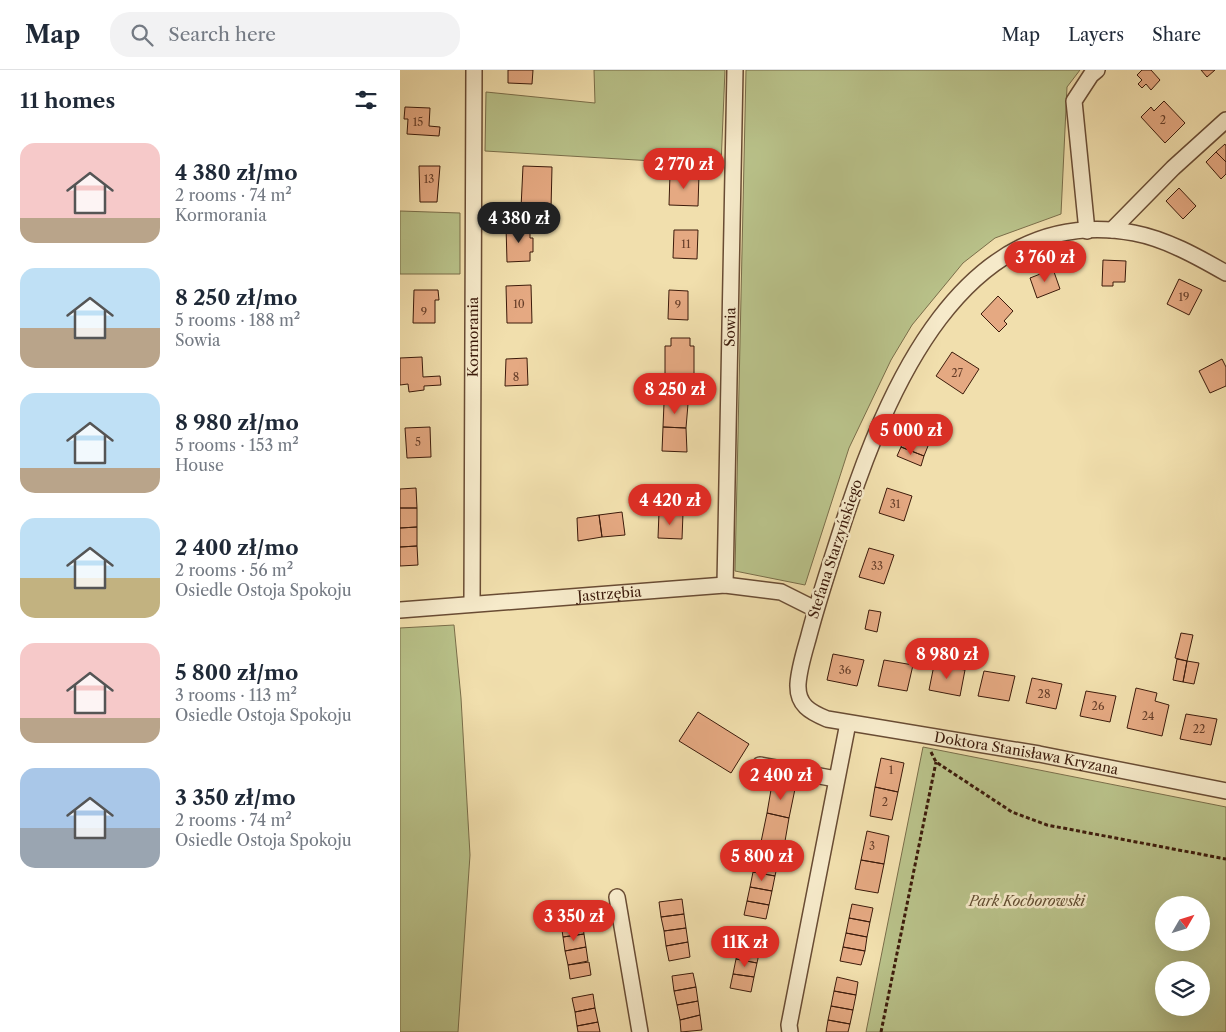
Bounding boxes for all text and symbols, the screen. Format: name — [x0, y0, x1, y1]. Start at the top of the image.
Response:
search box — [110, 12, 460, 57]
text: Map — [25, 20, 80, 49]
icon: search — [128, 21, 156, 49]
text: Search here — [168, 23, 276, 46]
text: Map — [1002, 24, 1040, 46]
text: Layers — [1068, 24, 1124, 46]
text: Share — [1152, 24, 1201, 46]
icon: filters — [352, 86, 380, 114]
text: 11 homes — [20, 88, 115, 113]
house number: 2 — [1160, 113, 1166, 127]
house number: 15 — [413, 115, 423, 129]
pin: 2 770 zł — [632, 148, 736, 190]
text: 2 770 zł — [654, 154, 714, 174]
text: 4 380 zł/mo — [175, 160, 298, 185]
icon: home — [60, 163, 120, 223]
house number: 13 — [424, 172, 434, 186]
text: 2 rooms · 74 m² — [175, 185, 292, 205]
pin: 4 380 zł — [467, 202, 571, 244]
text: Kormorania — [175, 205, 267, 225]
text: 4 380 zł — [488, 208, 550, 228]
house number: 11 — [681, 237, 691, 251]
pin: 3 760 zł — [993, 240, 1097, 283]
text: 3 760 zł — [1015, 247, 1075, 267]
text: 8 250 zł/mo — [175, 285, 297, 310]
icon: home — [60, 288, 120, 348]
house number: 19 — [1178, 290, 1190, 304]
street label: Kormorania — [464, 296, 482, 377]
house number: 10 — [513, 297, 525, 311]
house number: 9 — [675, 298, 681, 312]
house number: 9 — [421, 305, 427, 319]
street label: Sowia — [721, 306, 739, 347]
text: 5 rooms · 188 m² — [175, 310, 300, 330]
text: Sowia — [175, 330, 221, 350]
house number: 27 — [951, 366, 963, 380]
house number: 8 — [513, 370, 519, 384]
pin: 8 250 zł — [623, 372, 727, 415]
text: 8 250 zł — [644, 379, 706, 399]
text: 8 980 zł/mo — [175, 410, 299, 435]
icon: home — [60, 413, 120, 473]
pin: 5 000 zł — [859, 414, 963, 456]
text: 5 000 zł — [880, 420, 942, 440]
text: 5 rooms · 153 m² — [175, 435, 299, 455]
house number: 5 — [415, 435, 421, 449]
text: House — [175, 455, 224, 475]
street label: Stefana Starzyńskiego — [804, 477, 866, 621]
pin: 4 420 zł — [618, 484, 722, 526]
text: 4 420 zł — [639, 490, 701, 510]
house number: 31 — [890, 497, 901, 511]
text: 2 400 zł/mo — [175, 535, 299, 560]
icon: home — [60, 538, 120, 598]
house number: 33 — [871, 559, 883, 573]
text: 2 rooms · 56 m² — [175, 560, 293, 580]
text: Osiedle Ostoja Spokoju — [175, 580, 352, 600]
street label: Jastrzębia — [575, 582, 643, 605]
pin: 8 980 zł — [895, 638, 999, 680]
text: 8 980 zł — [916, 644, 978, 664]
text: 5 800 zł/mo — [175, 660, 298, 685]
icon: home — [60, 663, 120, 723]
house number: 36 — [839, 663, 852, 677]
text: 3 rooms · 113 m² — [175, 685, 297, 705]
house number: 28 — [1038, 687, 1050, 701]
house number: 26 — [1092, 699, 1105, 713]
text: Osiedle Ostoja Spokoju — [175, 705, 352, 725]
house number: 24 — [1142, 709, 1154, 723]
house number: 22 — [1193, 722, 1205, 736]
street label: Doktora Stanisława Kryzana — [933, 728, 1121, 779]
pin: 2 400 zł — [729, 758, 833, 801]
house number: 1 — [889, 763, 894, 777]
text: 2 400 zł — [750, 765, 812, 785]
text: 3 350 zł/mo — [175, 785, 296, 810]
icon: home — [60, 788, 120, 848]
house number: 2 — [882, 795, 888, 809]
text: 2 rooms · 74 m² — [175, 810, 292, 830]
text: Osiedle Ostoja Spokoju — [175, 830, 352, 850]
house number: 3 — [869, 839, 875, 853]
pin: 5 800 zł — [710, 840, 814, 882]
text: 5 800 zł — [731, 846, 793, 866]
park label: Park Kocborowski — [968, 892, 1087, 910]
north arrow — [1155, 896, 1210, 951]
map controls — [1155, 896, 1210, 1016]
pin: 3 350 zł — [522, 900, 626, 942]
text: 3 350 zł — [544, 906, 604, 926]
pin: 11K zł — [704, 926, 786, 968]
text: 11K zł — [722, 932, 768, 952]
button: layers — [1155, 961, 1210, 1016]

